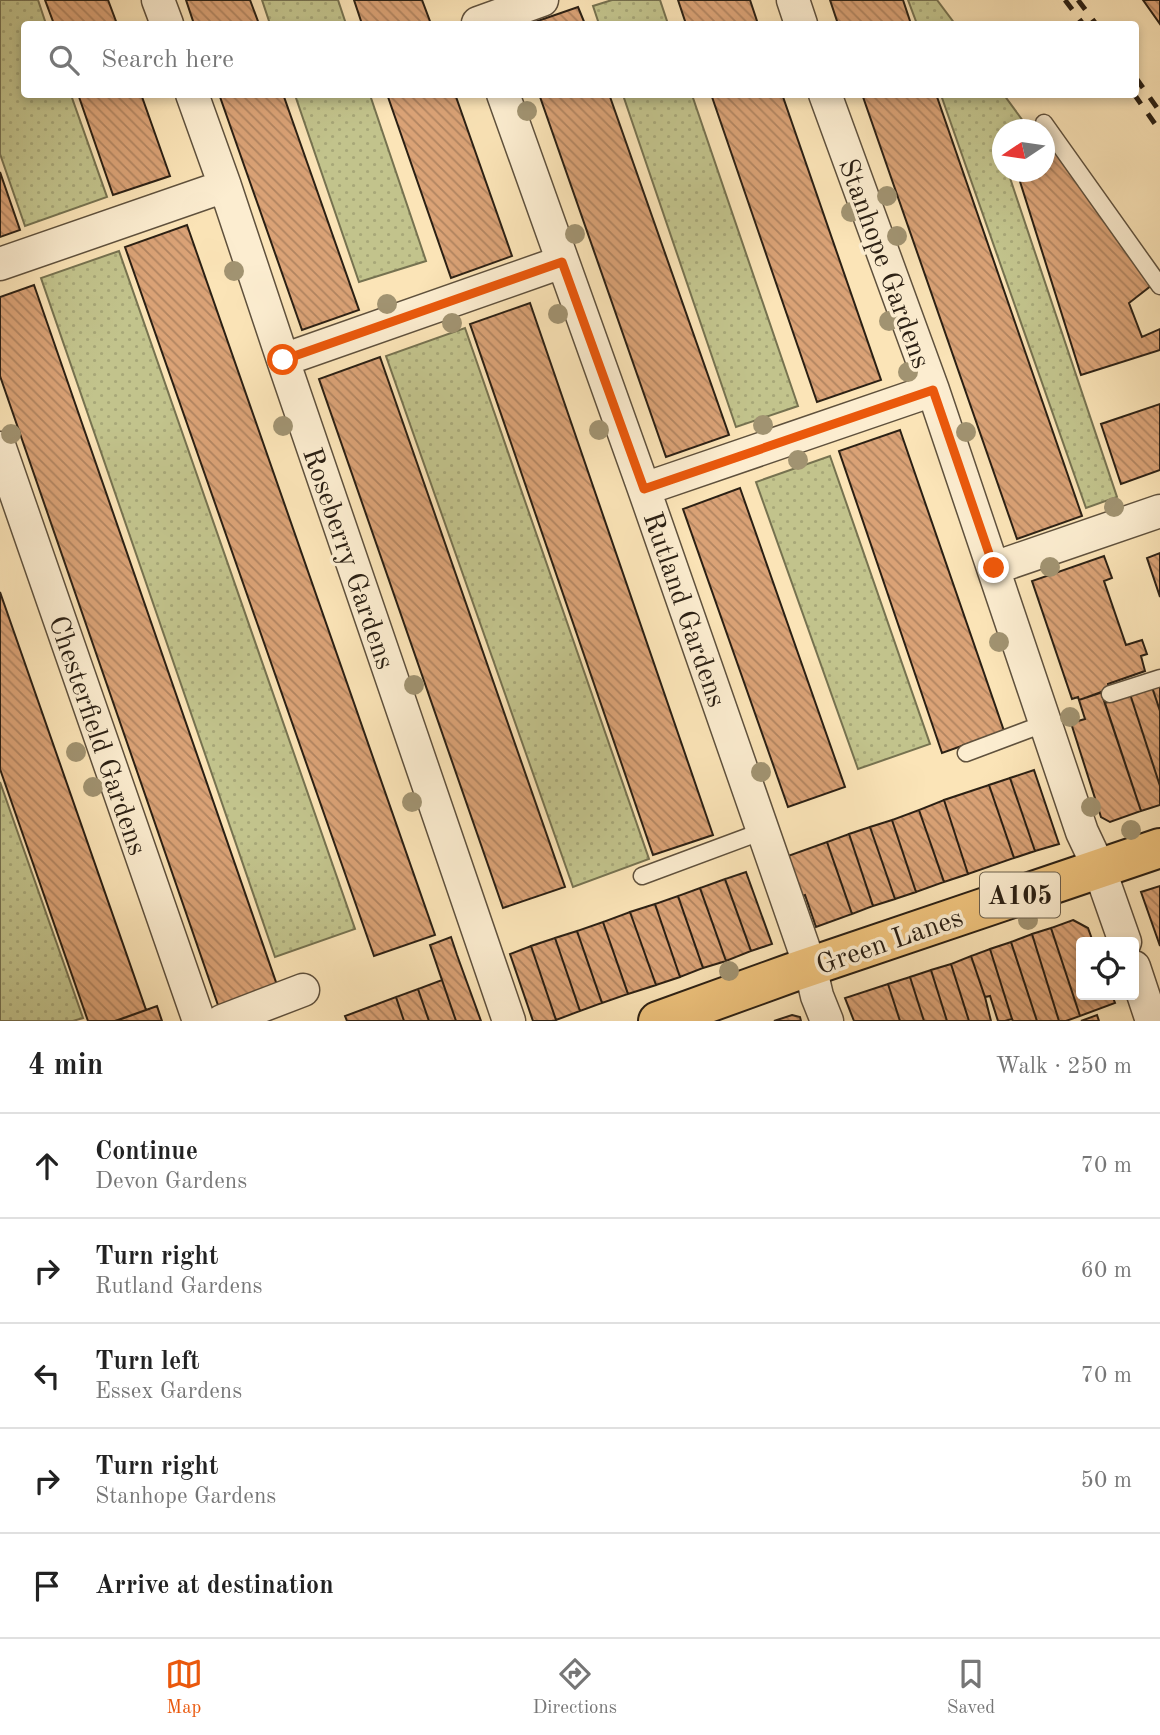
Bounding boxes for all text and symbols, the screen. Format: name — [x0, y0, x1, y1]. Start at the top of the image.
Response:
search box — [21, 21, 1139, 98]
icon: search — [45, 41, 83, 79]
text: Search here — [101, 47, 234, 73]
north arrow — [992, 119, 1055, 182]
street label: Stanhope Gardens — [832, 156, 934, 373]
route start — [267, 344, 298, 375]
street label: Roseberry Gardens — [296, 445, 398, 673]
street label: Rutland Gardens — [637, 509, 730, 711]
route end — [978, 552, 1009, 583]
street label: Chesterfield Gardens — [42, 613, 150, 859]
road number: A105 — [980, 873, 1060, 918]
street label: Green Lanes — [813, 905, 967, 981]
map controls — [1076, 937, 1139, 1000]
button: locate — [1076, 937, 1139, 1000]
text: 4 min — [28, 1051, 103, 1081]
text: Walk · 250 m — [996, 1055, 1132, 1078]
text: Continue — [95, 1139, 198, 1165]
icon: ahead — [28, 1147, 66, 1185]
text: 70 m — [1081, 1154, 1132, 1177]
text: Devon Gardens — [95, 1170, 247, 1193]
text: Turn right — [95, 1244, 218, 1270]
icon: right — [28, 1252, 66, 1290]
text: 60 m — [1081, 1259, 1132, 1282]
text: Rutland Gardens — [95, 1275, 263, 1298]
text: Turn left — [95, 1349, 200, 1375]
icon: left — [28, 1357, 66, 1395]
text: 70 m — [1081, 1364, 1132, 1387]
text: Essex Gardens — [95, 1380, 242, 1403]
text: Turn right — [95, 1454, 218, 1480]
icon: right — [28, 1462, 66, 1500]
text: 50 m — [1081, 1469, 1132, 1492]
text: Stanhope Gardens — [95, 1485, 276, 1508]
icon: arrive — [28, 1567, 66, 1605]
text: Arrive at destination — [95, 1573, 334, 1599]
tab: Map — [165, 1655, 203, 1720]
tab: Directions — [533, 1655, 617, 1720]
tab: Saved — [947, 1655, 995, 1720]

